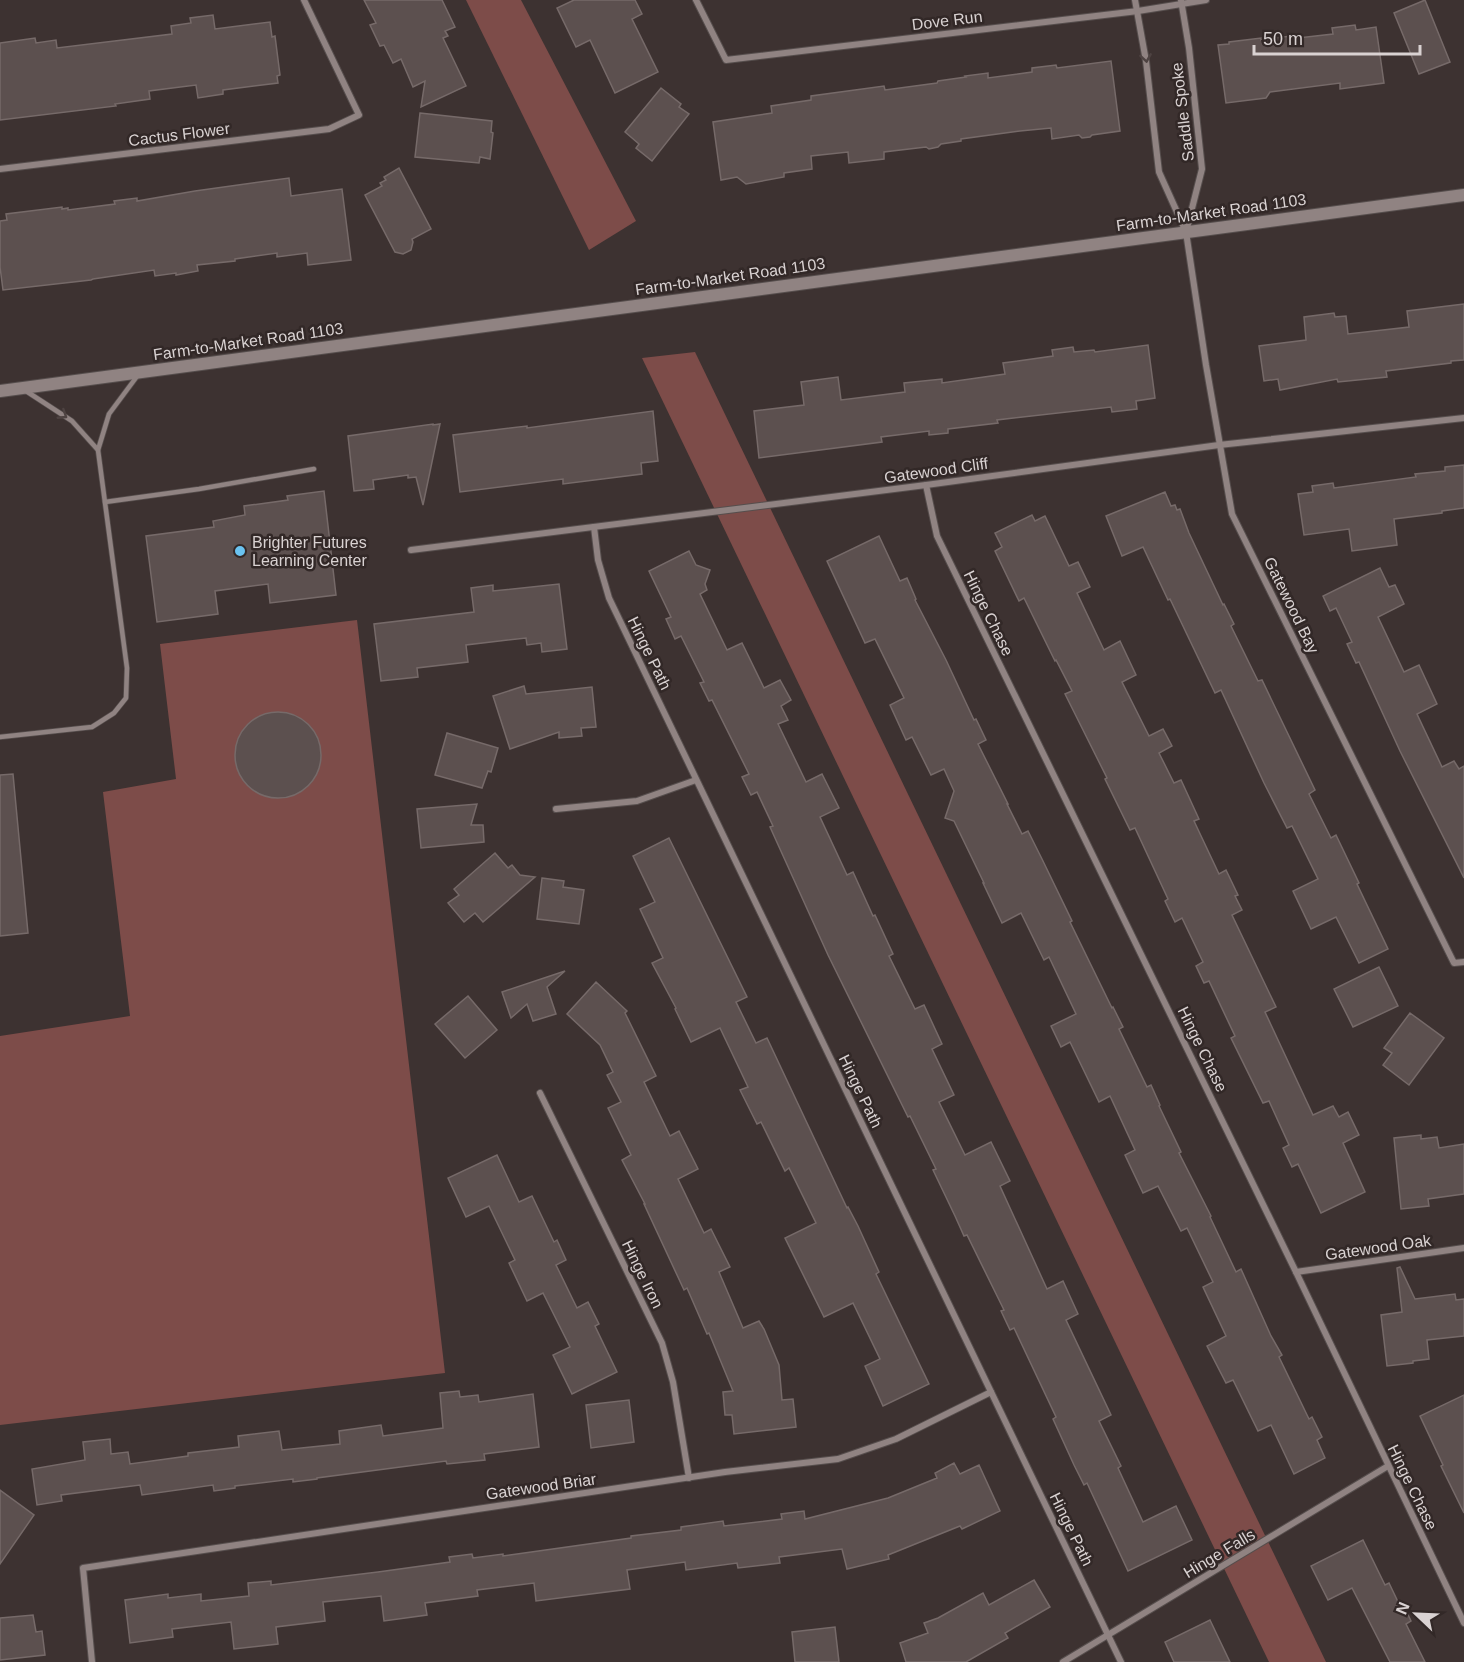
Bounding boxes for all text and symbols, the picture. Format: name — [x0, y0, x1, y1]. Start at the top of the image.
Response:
street label: Dove Run — [911, 8, 983, 33]
scale bar — [1254, 18, 1420, 56]
text: 50 m — [1263, 29, 1303, 49]
one-way arrow — [1139, 53, 1151, 62]
street label: Saddle Spoke — [1168, 61, 1197, 162]
street label: Cactus Flower — [127, 120, 232, 149]
street label: Farm-to-Market Road 1103 — [1115, 191, 1307, 234]
street label: Farm-to-Market Road 1103 — [634, 255, 826, 298]
street label: Farm-to-Market Road 1103 — [152, 320, 344, 363]
one-way arrow — [57, 408, 67, 420]
street label: Gatewood Cliff — [883, 455, 990, 486]
place label: Brighter Futures Learning Center — [252, 534, 367, 569]
marker: Brighter Futures Learning Center — [233, 544, 247, 558]
street label: Gatewood Bay — [1261, 554, 1322, 656]
street label: Hinge Chase — [961, 568, 1017, 659]
street label: Hinge Path — [625, 614, 675, 693]
street label: Hinge Chase — [1175, 1004, 1231, 1095]
street label: Hinge Path — [836, 1052, 886, 1131]
street label: Gatewood Oak — [1324, 1232, 1433, 1263]
street label: Hinge Iron — [619, 1237, 666, 1311]
street label: Hinge Chase — [1385, 1442, 1441, 1533]
street label: Gatewood Briar — [485, 1470, 598, 1503]
street label: Hinge Path — [1047, 1490, 1097, 1569]
street label: Hinge Falls — [1181, 1526, 1258, 1581]
north arrow — [1386, 1584, 1446, 1644]
text: N — [1393, 1600, 1413, 1617]

